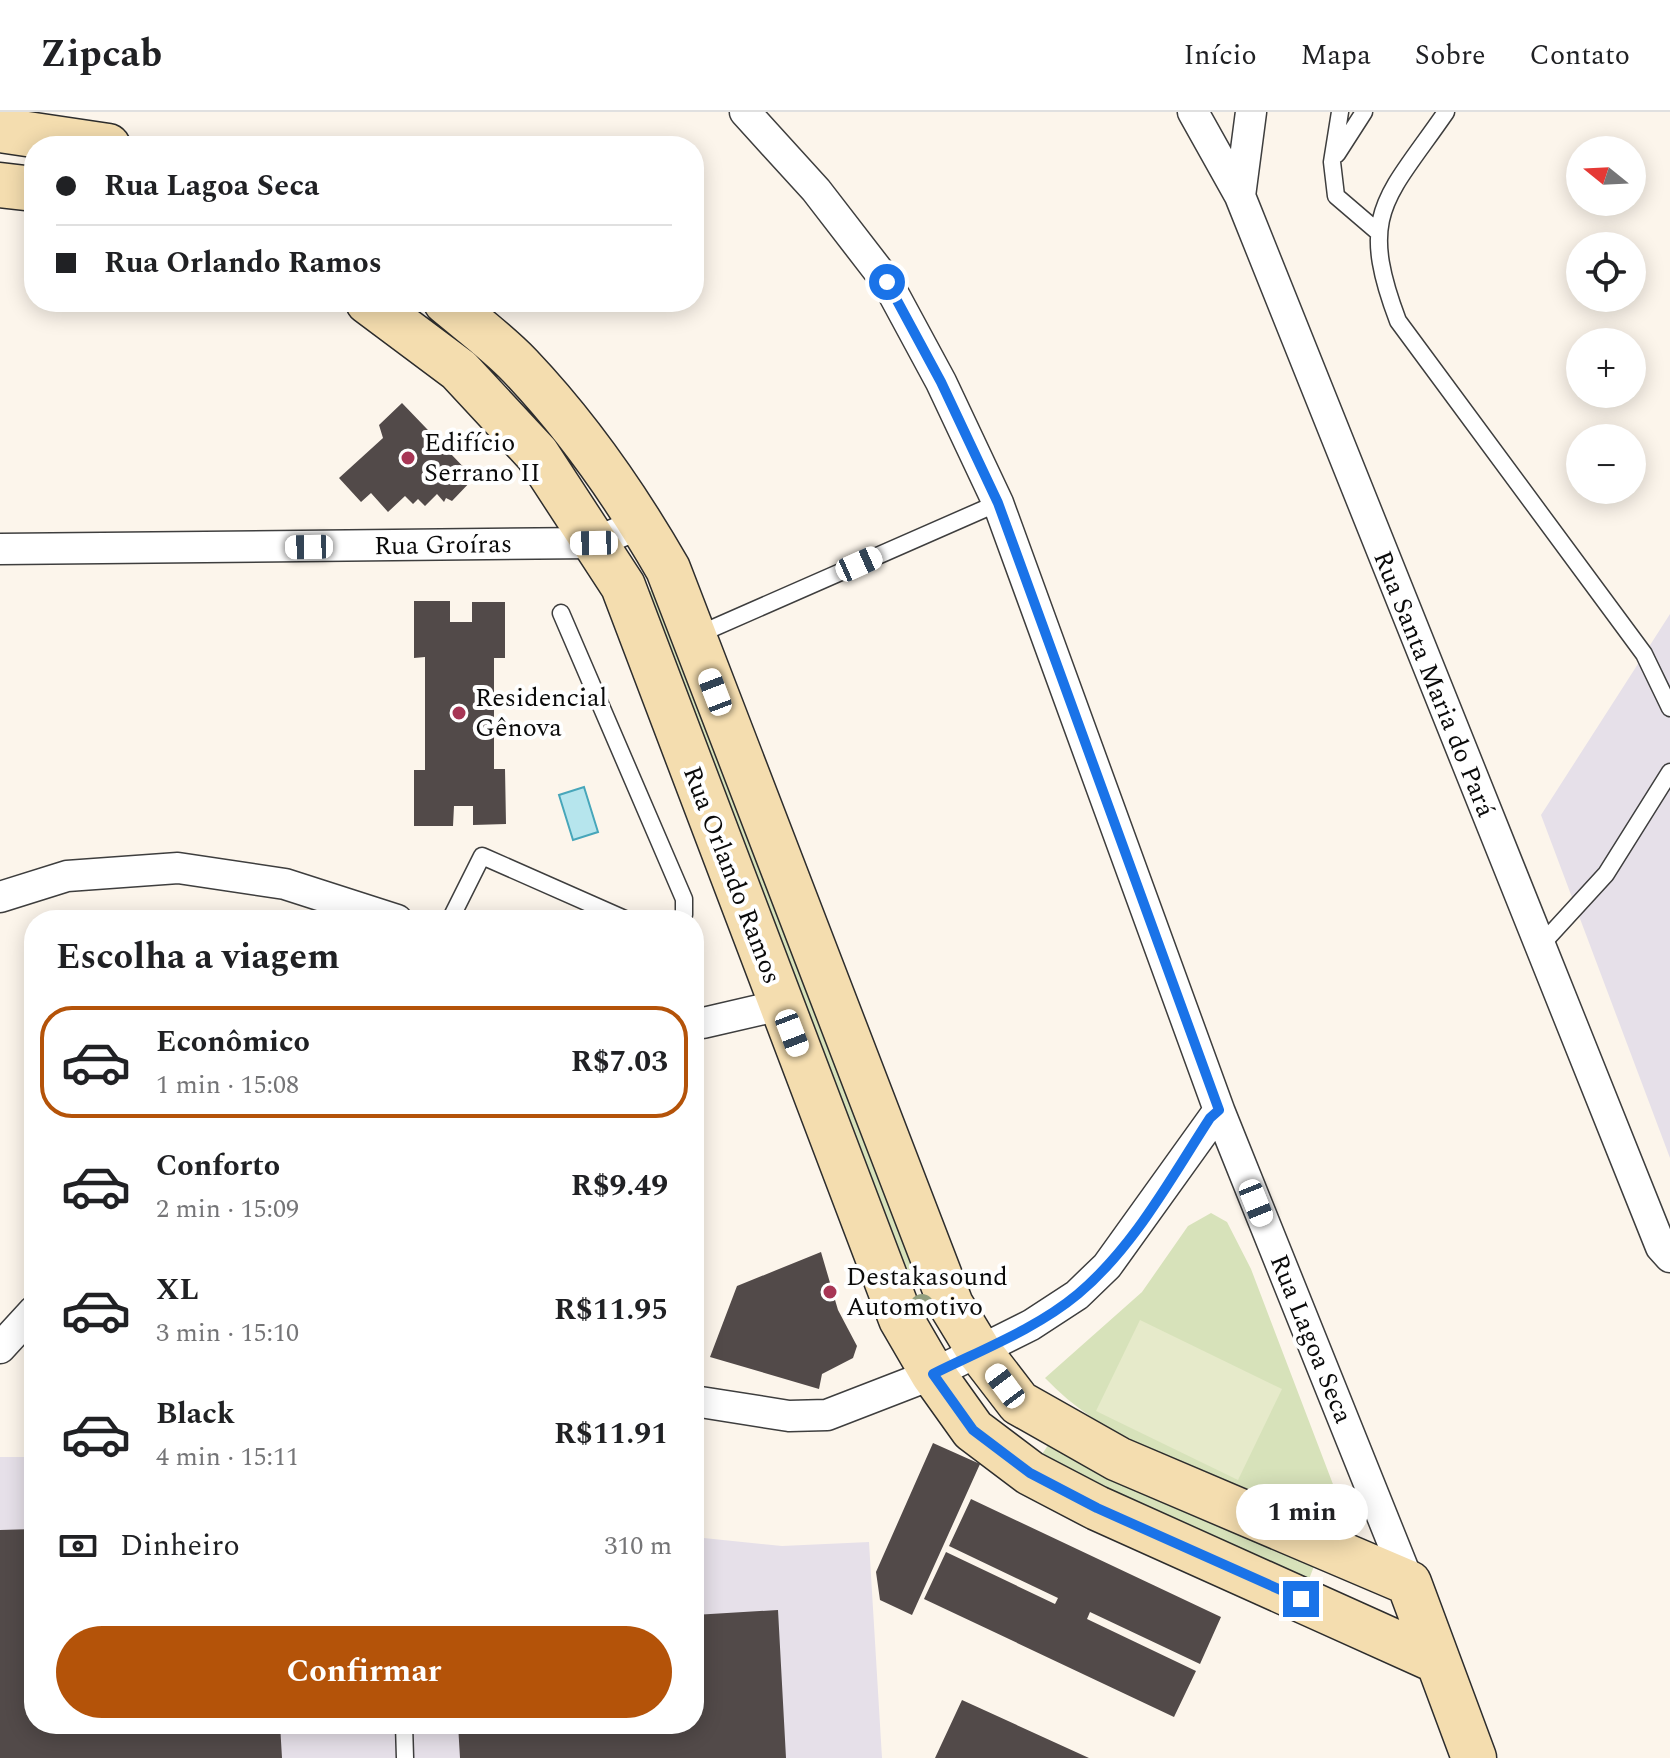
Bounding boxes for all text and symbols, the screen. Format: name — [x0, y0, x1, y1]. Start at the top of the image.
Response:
text: Zipcab — [40, 26, 162, 84]
text: Início — [1183, 34, 1257, 77]
text: Mapa — [1301, 34, 1371, 77]
text: Sobre — [1415, 34, 1486, 77]
text: Contato — [1530, 34, 1630, 77]
north arrow — [1566, 136, 1646, 216]
map controls — [1566, 136, 1646, 504]
text: Rua Lagoa Seca — [104, 163, 319, 209]
button: locate — [1566, 232, 1646, 312]
text: Rua Orlando Ramos — [104, 240, 382, 286]
route start — [869, 264, 905, 300]
button: + — [1566, 328, 1646, 408]
place label: Edifício Serrano II — [424, 423, 540, 493]
button: − — [1566, 424, 1646, 504]
marker: Edifício Serrano II — [399, 449, 417, 467]
street label: Rua Groíras — [374, 524, 512, 566]
car — [570, 531, 618, 555]
car — [285, 535, 333, 559]
car — [832, 543, 886, 585]
street label: Rua Santa Maria do Pará — [1362, 545, 1506, 823]
car — [695, 665, 735, 719]
place label: Residencial Gênova — [475, 678, 607, 748]
marker: Residencial Gênova — [450, 704, 468, 722]
street label: Rua Orlando Ramos — [672, 760, 792, 990]
text: Escolha a viagem — [56, 930, 340, 985]
car — [772, 1006, 812, 1060]
text: Econômico — [156, 1019, 310, 1065]
icon: car — [60, 1026, 132, 1098]
text: R$7.03 — [571, 1039, 668, 1085]
text: 1 min · 15:08 — [156, 1065, 299, 1105]
text: Conforto — [156, 1143, 280, 1189]
icon: car — [60, 1150, 132, 1222]
text: R$9.49 — [571, 1163, 668, 1209]
car — [1236, 1176, 1276, 1230]
text: 2 min · 15:09 — [156, 1189, 299, 1229]
street label: Rua Lagoa Seca — [1259, 1248, 1363, 1430]
place label: Destakasound Automotivo — [846, 1257, 1008, 1327]
text: XL — [156, 1267, 199, 1313]
icon: car — [60, 1274, 132, 1346]
marker: Destakasound Automotivo — [821, 1283, 839, 1301]
text: R$11.95 — [554, 1287, 668, 1333]
text: 3 min · 15:10 — [156, 1313, 299, 1353]
car — [981, 1360, 1029, 1412]
text: Black — [156, 1391, 235, 1437]
icon: car — [60, 1398, 132, 1470]
text: R$11.91 — [554, 1411, 668, 1457]
text: 4 min · 15:11 — [156, 1437, 299, 1477]
callout: 1 min — [1235, 1483, 1367, 1539]
text: 1 min — [1267, 1492, 1337, 1532]
text: Dinheiro — [120, 1523, 240, 1569]
icon: cash — [56, 1524, 100, 1568]
text: 310 m — [604, 1526, 672, 1566]
route end — [1283, 1581, 1319, 1617]
button: Confirmar — [56, 1626, 672, 1718]

